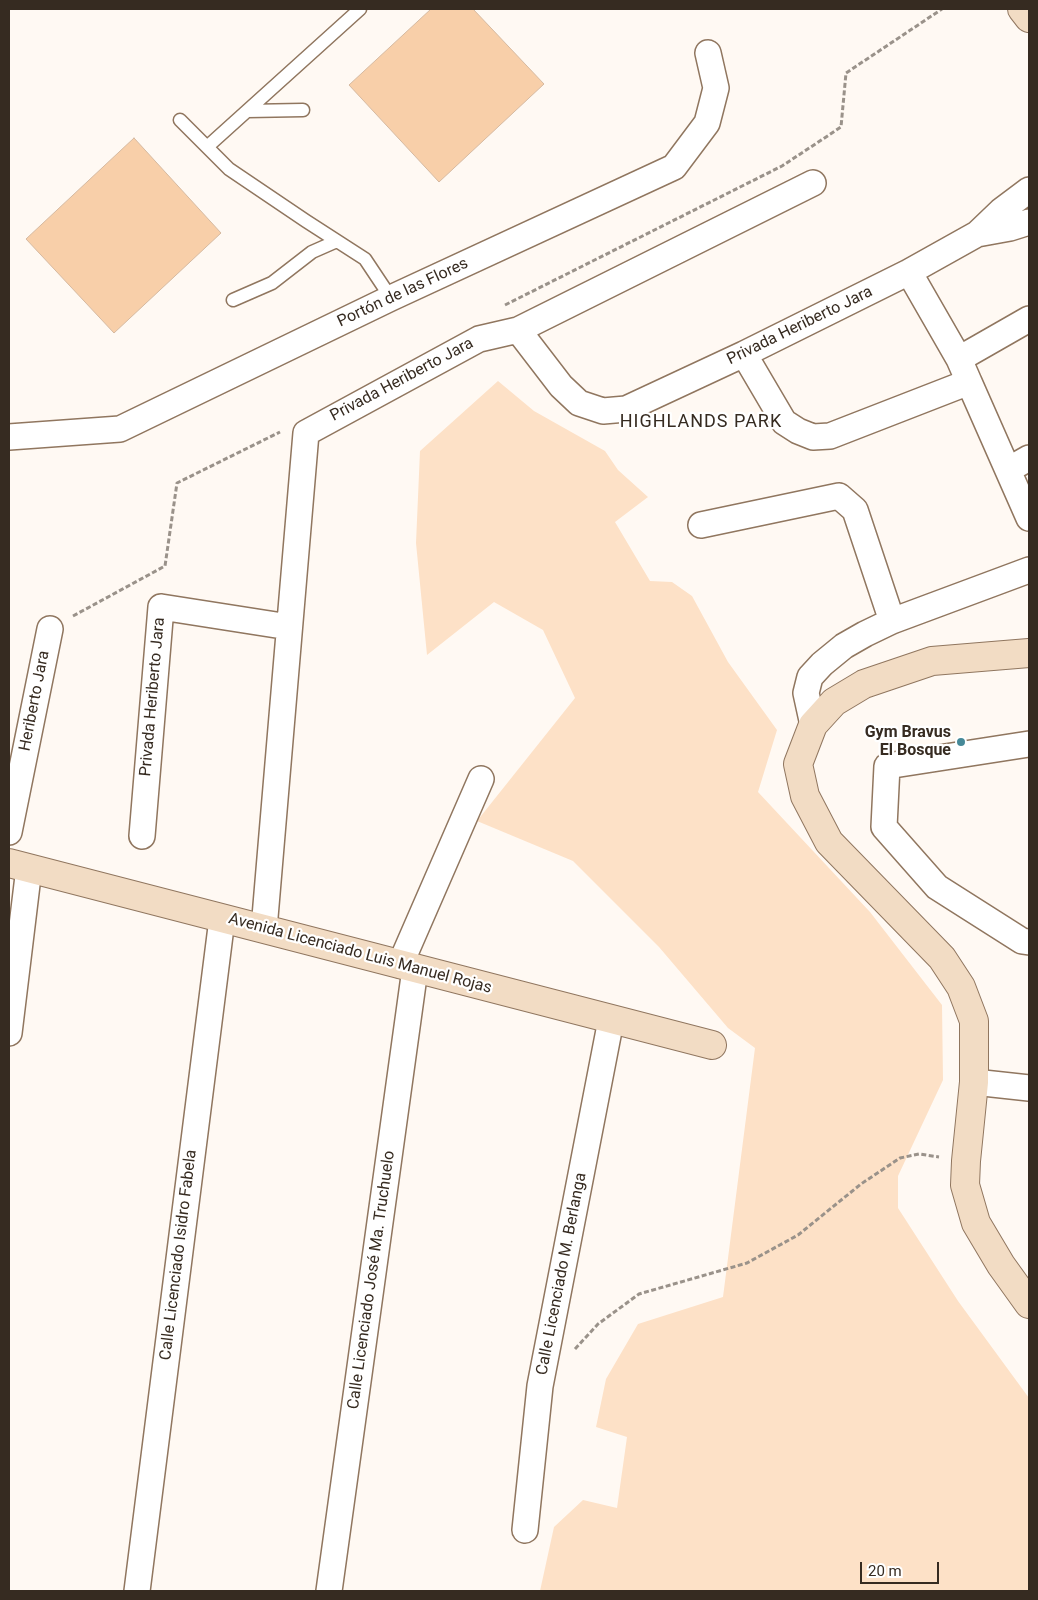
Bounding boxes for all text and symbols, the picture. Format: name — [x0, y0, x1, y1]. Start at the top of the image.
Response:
street label: Portón de las Flores — [335, 254, 471, 332]
street label: Privada Heriberto Jara — [724, 282, 876, 370]
street label: Privada Heriberto Jara — [327, 334, 477, 426]
district label: HIGHLANDS PARK — [618, 411, 784, 433]
street label: Privada Heriberto Jara — [136, 617, 170, 777]
street label: Heriberto Jara — [16, 649, 54, 753]
place label: Gym Bravus El Bosque — [865, 723, 951, 761]
marker: Gym Bravus El Bosque — [955, 736, 967, 748]
street label: Avenida Licenciado Luis Manuel Rojas — [226, 910, 494, 998]
street label: Calle Licenciado Isidro Fabela — [157, 1149, 201, 1361]
street label: Calle Licenciado José Ma. Truchuelo — [344, 1149, 400, 1411]
street label: Calle Licenciado M. Berlanga — [533, 1171, 591, 1377]
scale bar — [863, 1552, 942, 1584]
text: 20 m — [868, 1562, 902, 1580]

